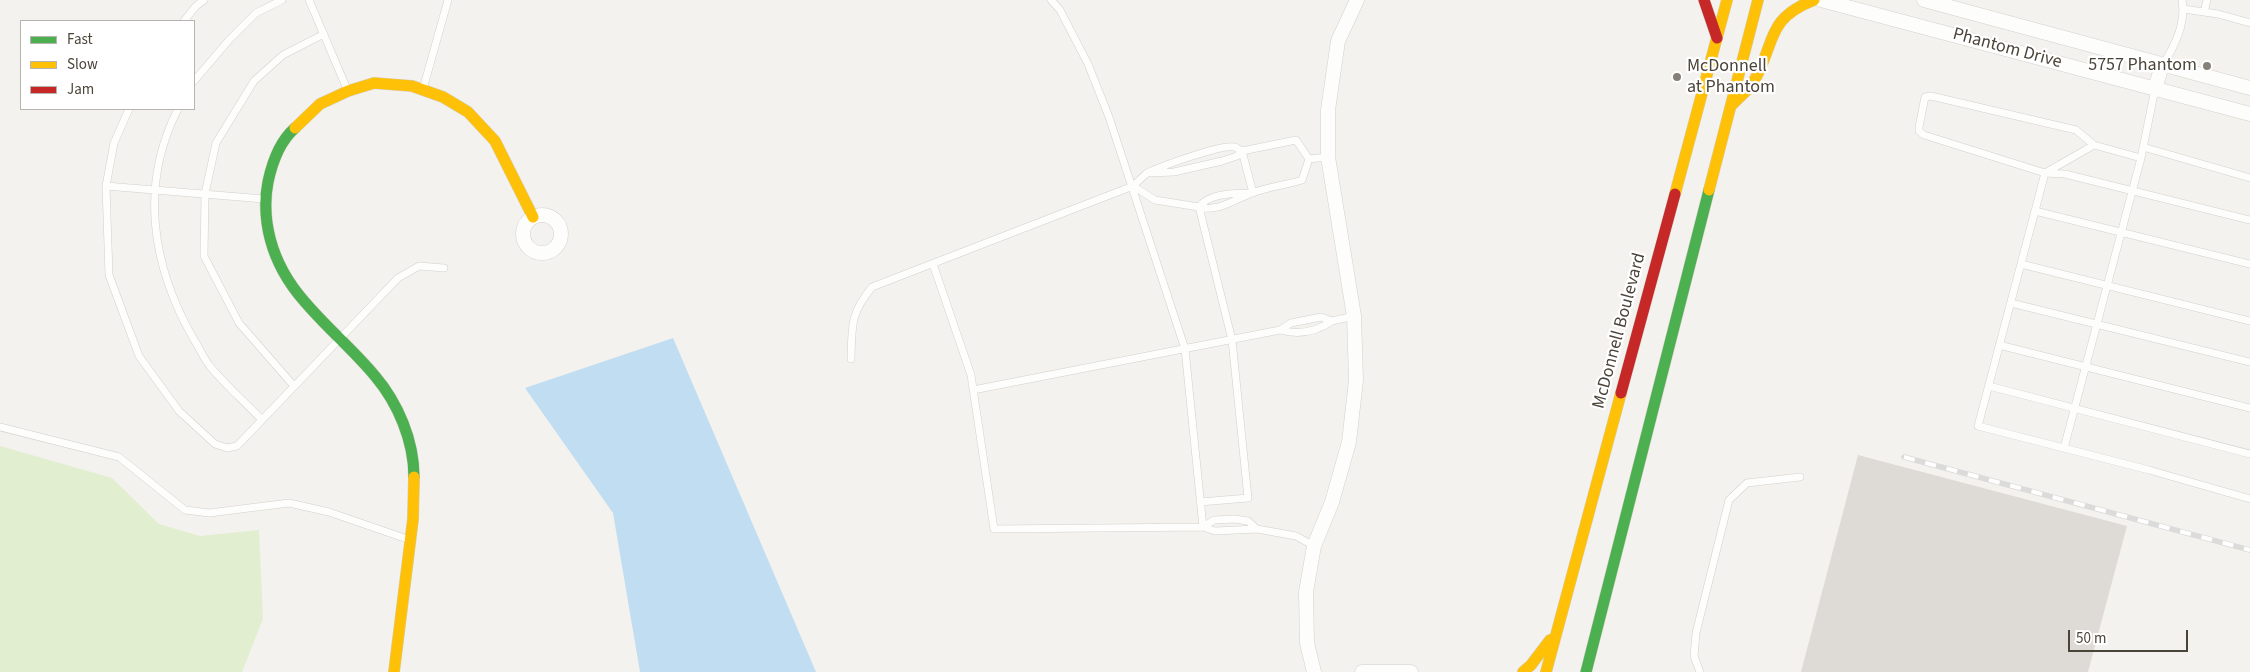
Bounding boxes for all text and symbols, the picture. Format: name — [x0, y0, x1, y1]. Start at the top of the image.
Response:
legend — [20, 20, 195, 110]
street label: Phantom Drive — [1950, 24, 2064, 74]
text: Fast — [67, 29, 93, 50]
text: Slow — [67, 54, 98, 75]
place label: 5757 Phantom — [2088, 55, 2197, 77]
place label: McDonnell at Phantom — [1687, 56, 1775, 98]
marker: 5757 Phantom — [2201, 60, 2213, 72]
marker: McDonnell at Phantom — [1671, 71, 1683, 83]
text: Jam — [67, 79, 94, 100]
street label: McDonnell Boulevard — [1589, 251, 1651, 411]
scale bar — [2070, 620, 2190, 652]
text: 50 m — [2076, 628, 2106, 649]

